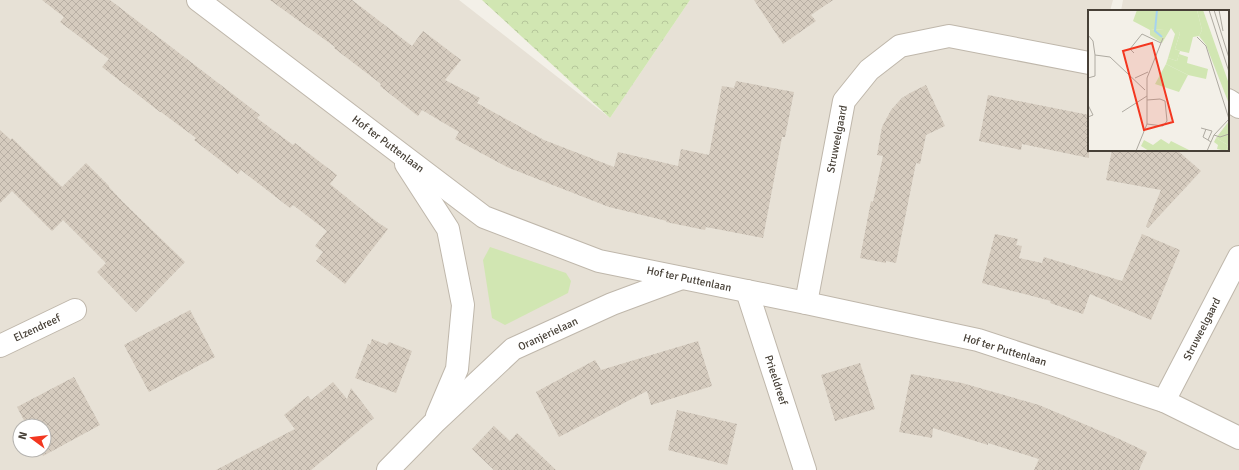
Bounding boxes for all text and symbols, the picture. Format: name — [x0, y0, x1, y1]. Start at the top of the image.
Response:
inset map — [1088, 10, 1229, 151]
street label: Struweelgaard — [824, 104, 850, 174]
street label: Hof ter Puttenlaan — [350, 113, 426, 175]
street label: Hof ter Puttenlaan — [645, 264, 733, 294]
street label: Struweelgaard — [1181, 295, 1223, 363]
street label: Elzendreef — [11, 311, 64, 345]
street label: Oranjerielaan — [516, 314, 580, 354]
street label: Hof ter Puttenlaan — [962, 331, 1048, 369]
street label: Prieeldreef — [762, 353, 791, 408]
north arrow — [12, 418, 52, 458]
text: N — [16, 430, 30, 441]

